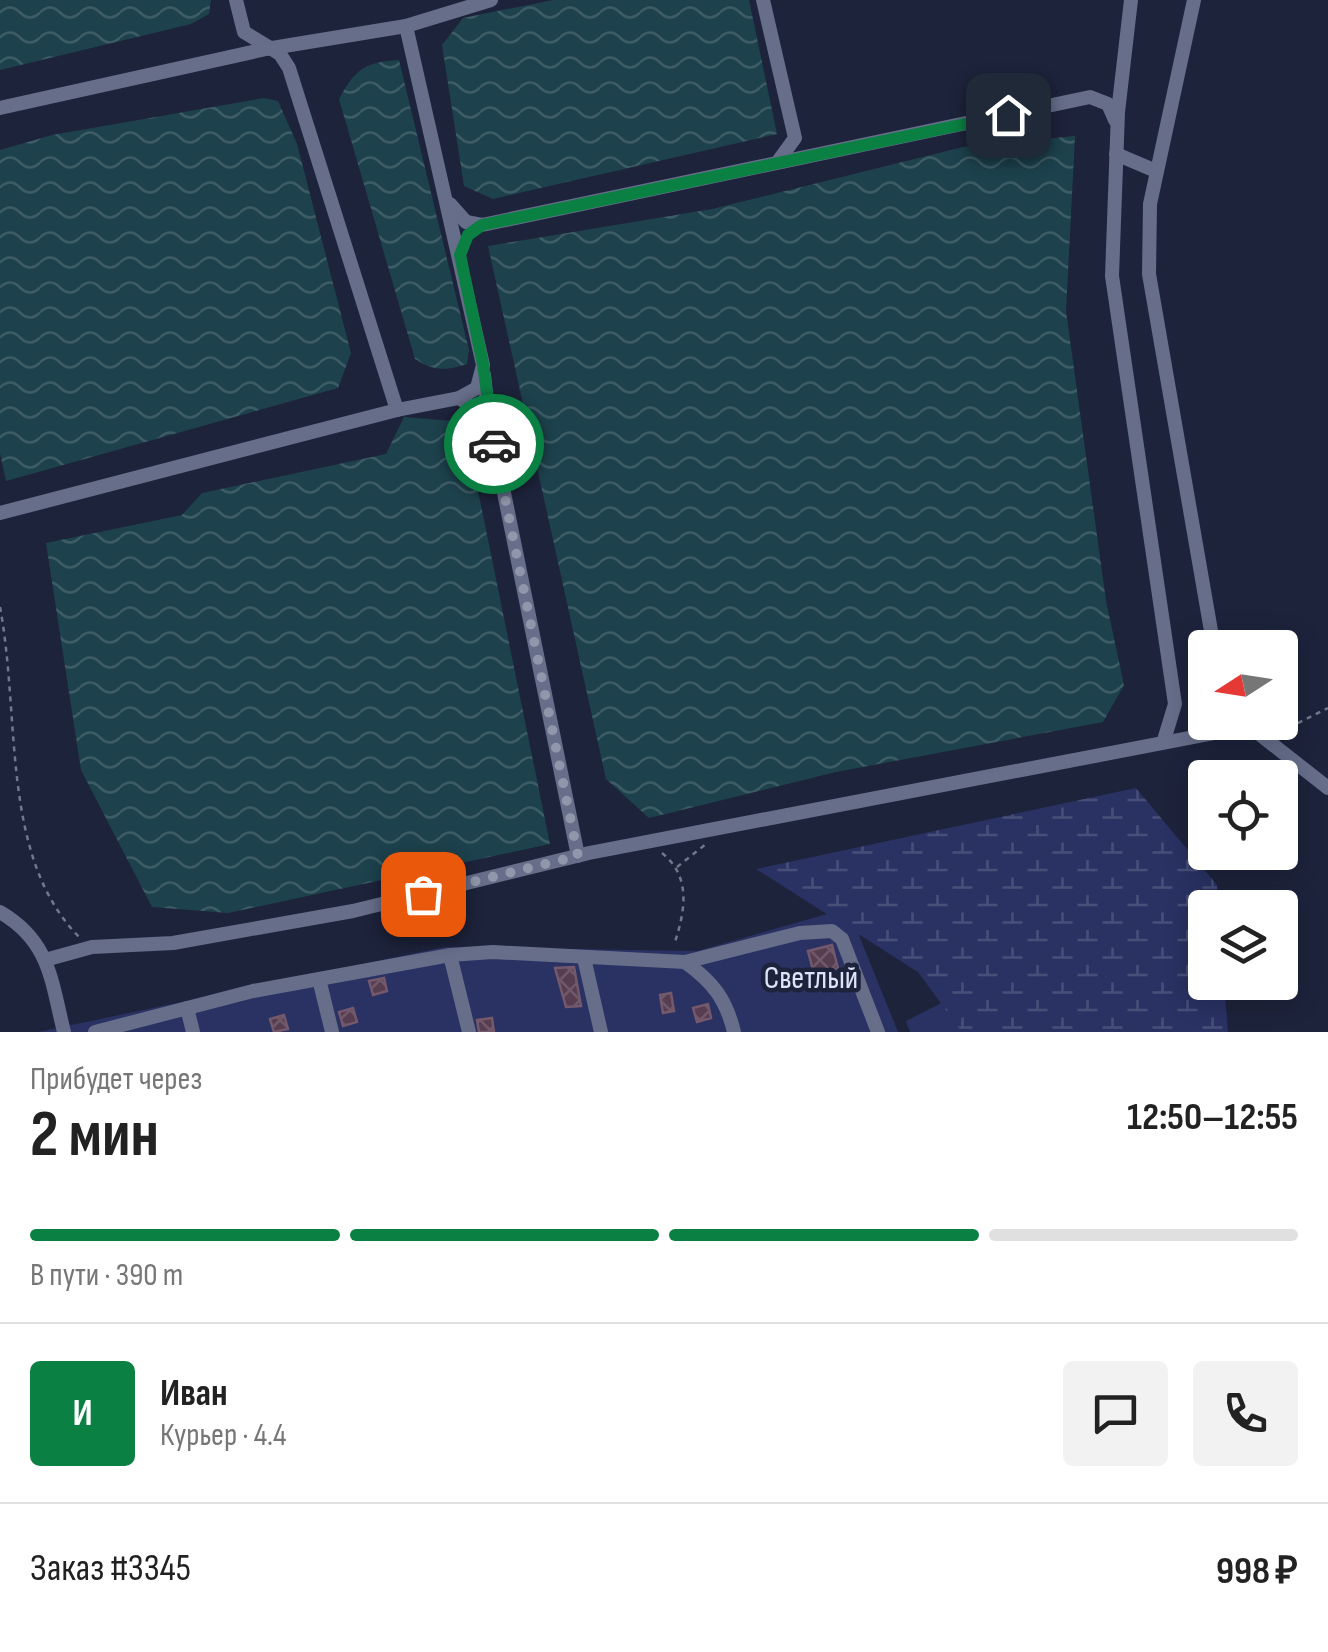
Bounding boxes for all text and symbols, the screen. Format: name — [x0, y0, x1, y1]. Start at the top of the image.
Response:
pin — [966, 73, 1051, 158]
icon: home — [981, 88, 1036, 143]
courier — [444, 394, 544, 494]
icon: car — [467, 417, 522, 472]
north arrow — [1188, 630, 1298, 740]
map controls — [1188, 630, 1298, 1000]
button: locate — [1188, 760, 1298, 870]
pin — [381, 852, 466, 937]
icon: bag — [396, 867, 451, 922]
button: layers — [1188, 890, 1298, 1000]
park label: Светлый — [764, 959, 858, 998]
text: Прибудет через — [30, 1060, 202, 1099]
text: 12:50–12:55 — [1127, 1095, 1298, 1140]
text: 2 мин — [30, 1097, 159, 1175]
text: В пути · 390 m — [30, 1256, 183, 1295]
button: chat — [1063, 1361, 1168, 1466]
button: phone — [1193, 1361, 1298, 1466]
text: Иван — [160, 1371, 228, 1416]
text: И — [72, 1391, 93, 1436]
text: Курьер · 4.4 — [160, 1416, 286, 1455]
text: Заказ #3345 — [30, 1546, 191, 1591]
text: 998 ₽ — [1216, 1549, 1298, 1594]

